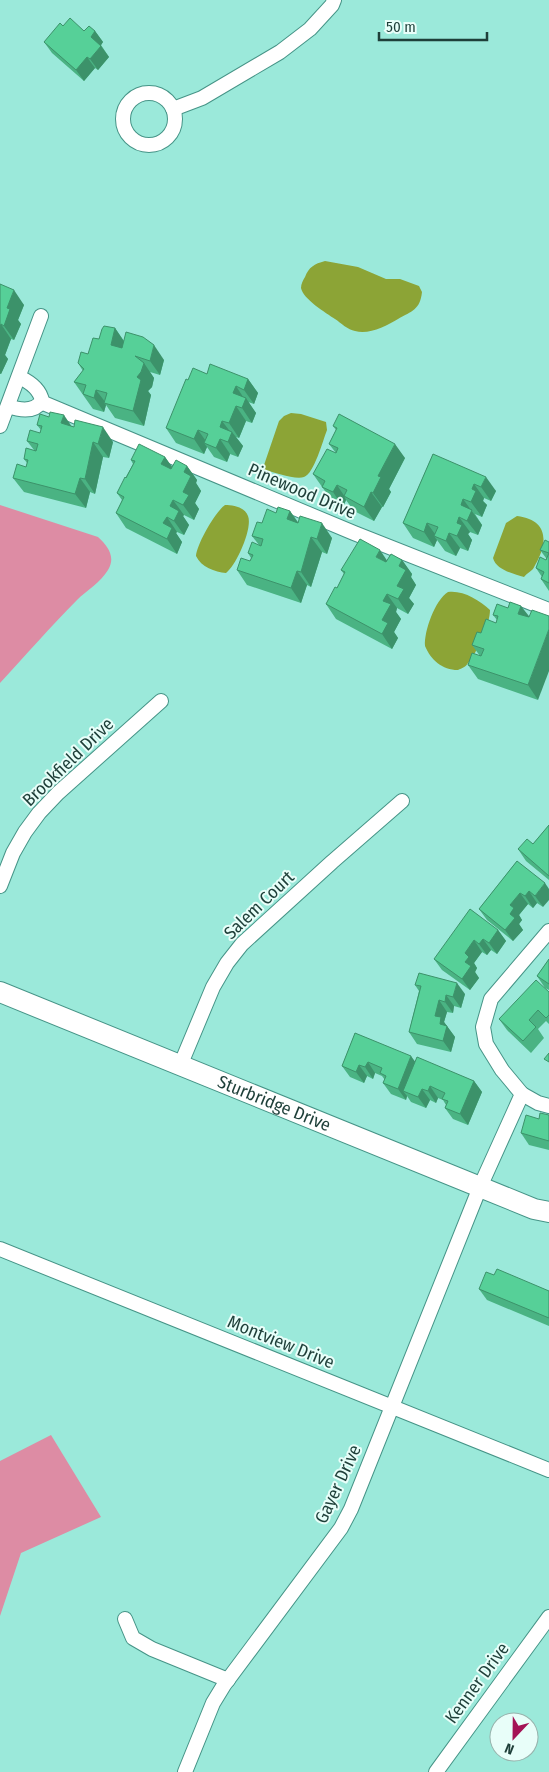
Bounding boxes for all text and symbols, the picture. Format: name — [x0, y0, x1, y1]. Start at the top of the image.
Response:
scale bar — [379, 10, 486, 42]
text: 50 m — [386, 18, 416, 36]
street label: Pinewood Drive — [245, 458, 359, 524]
street label: Brookfield Drive — [18, 713, 118, 811]
street label: Salem Court — [219, 866, 299, 944]
street label: Sturbridge Drive — [214, 1071, 334, 1136]
street label: Montview Drive — [224, 1311, 338, 1373]
street label: Gayer Drive — [310, 1441, 366, 1527]
street label: Kenner Drive — [440, 1638, 514, 1728]
north arrow — [489, 1712, 539, 1762]
text: N — [502, 1739, 516, 1758]

